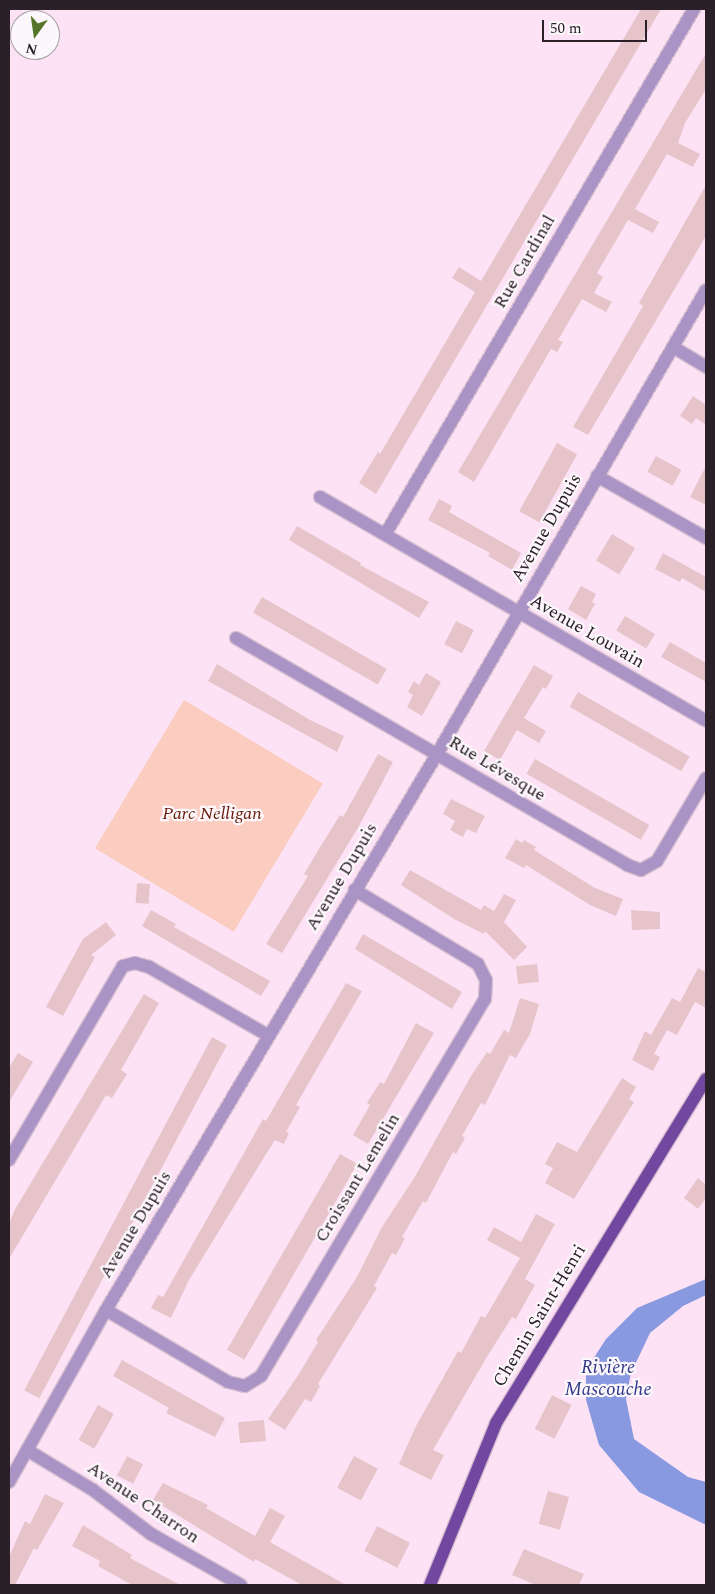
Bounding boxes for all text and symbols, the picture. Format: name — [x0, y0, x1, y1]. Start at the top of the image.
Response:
north arrow — [10, 10, 60, 60]
scale bar — [545, 10, 650, 42]
text: 50 m — [550, 17, 582, 40]
text: N — [23, 37, 40, 61]
street label: Rue Cardinal — [490, 211, 560, 313]
street label: Avenue Dupuis — [507, 470, 587, 586]
street label: Avenue Louvain — [526, 590, 648, 674]
street label: Rue Lévesque — [445, 732, 549, 806]
park label: Parc Nelligan — [162, 803, 262, 825]
street label: Avenue Dupuis — [301, 819, 383, 935]
street label: Croissant Lemelin — [311, 1110, 405, 1246]
street label: Avenue Dupuis — [95, 1167, 177, 1283]
street label: Chemin Saint-Henri — [489, 1241, 591, 1391]
water label: Rivière Mascouche — [564, 1357, 652, 1401]
street label: Avenue Charron — [83, 1458, 203, 1548]

